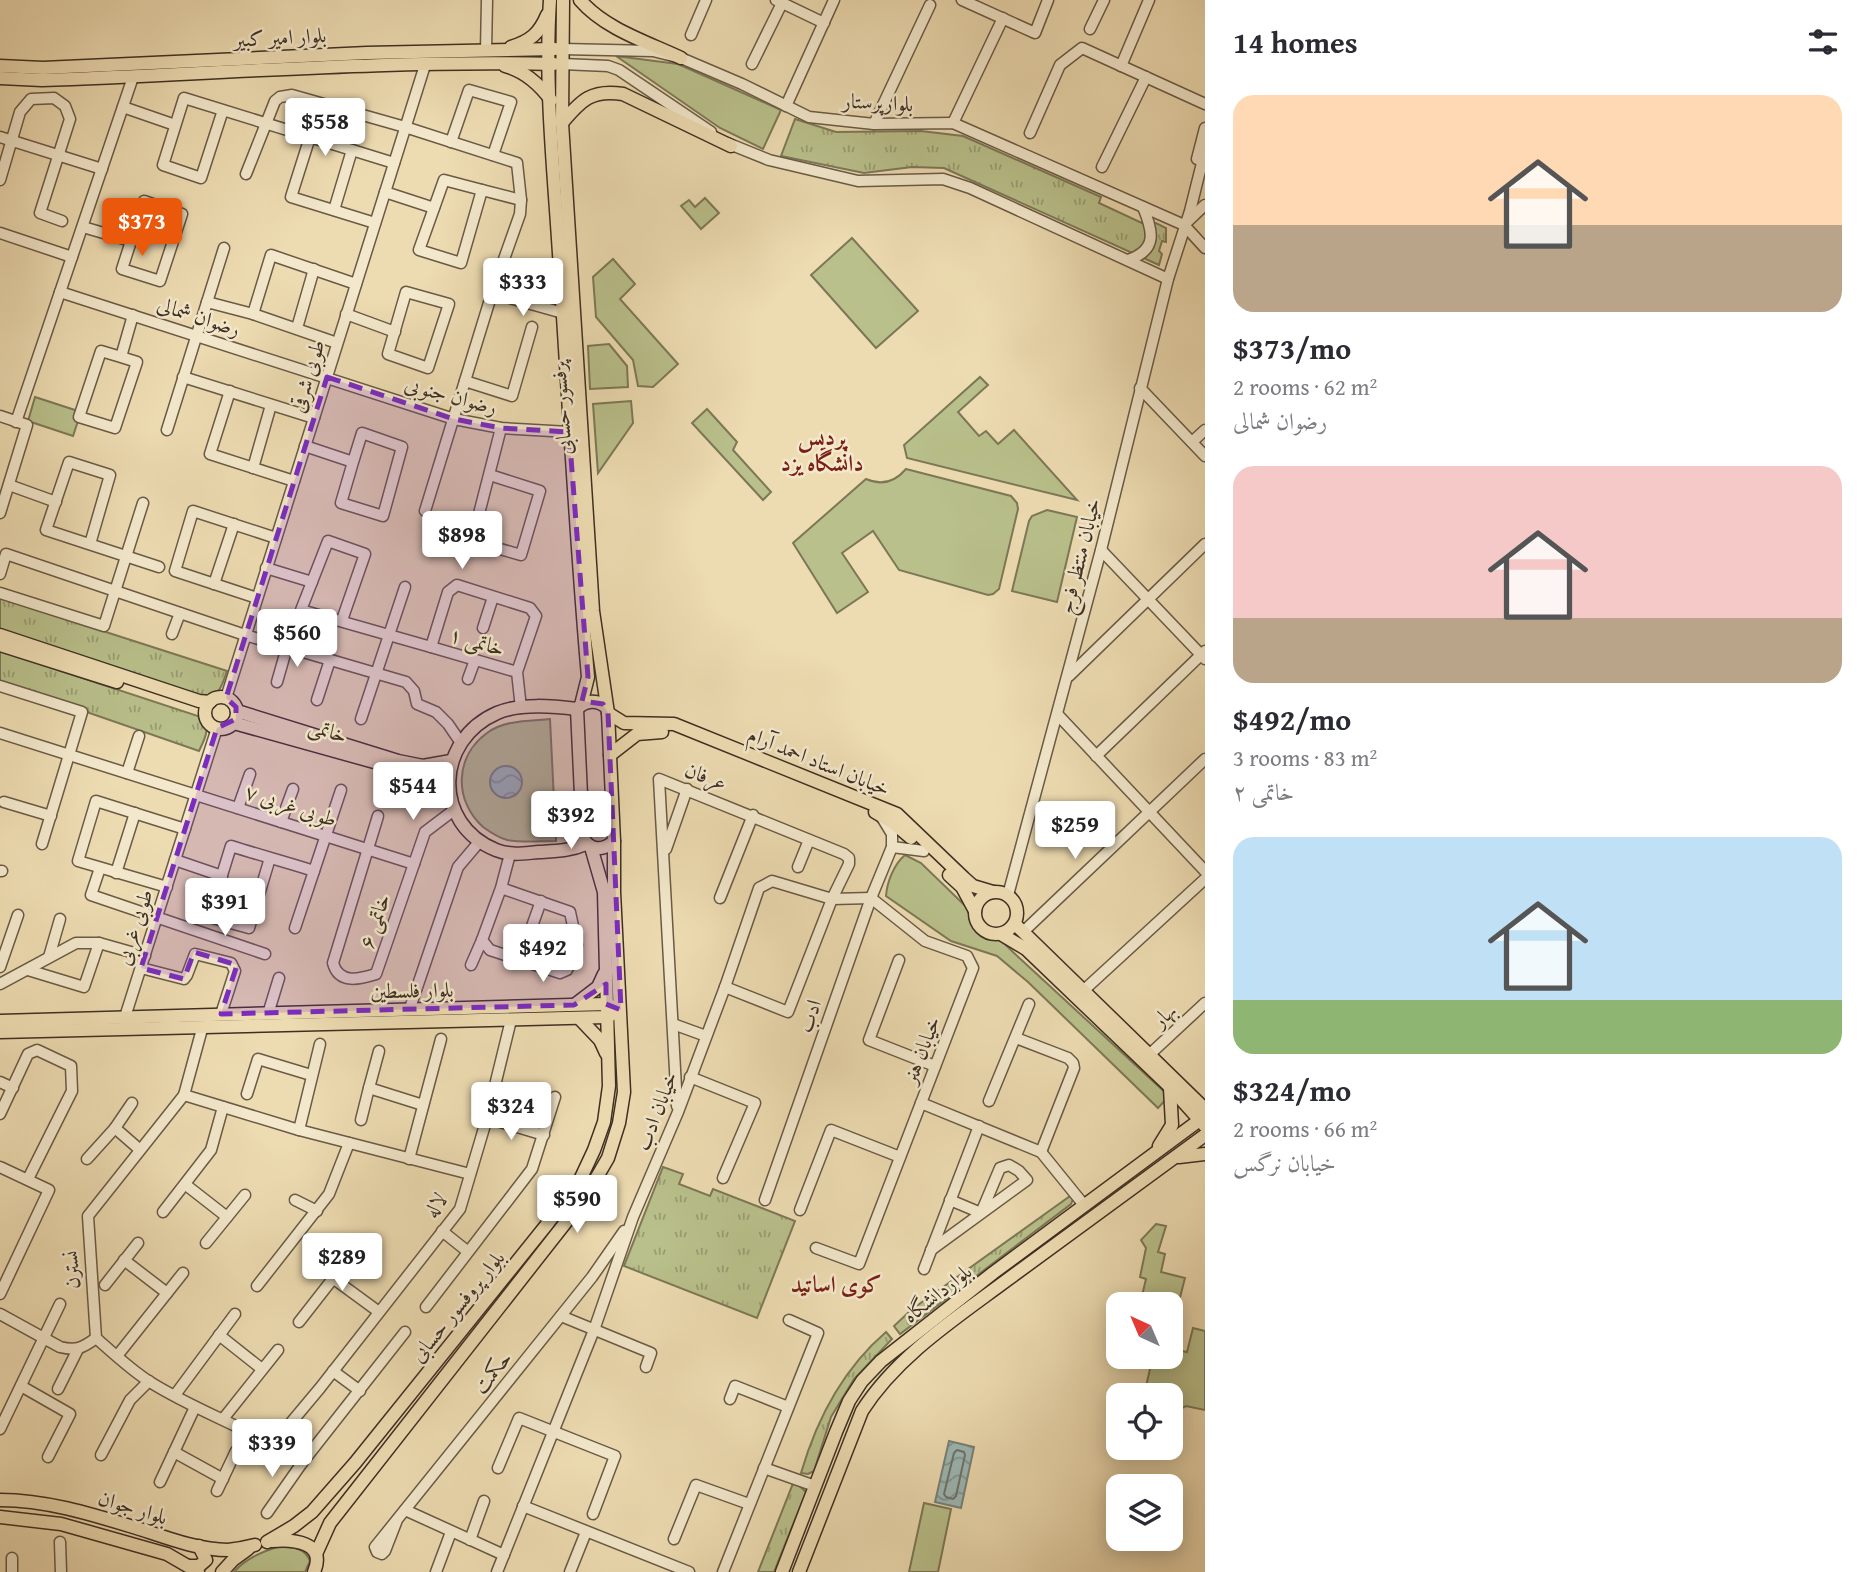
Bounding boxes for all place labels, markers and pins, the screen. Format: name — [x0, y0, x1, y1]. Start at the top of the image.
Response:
pin: $558 — [284, 99, 366, 158]
pin: $373 — [101, 198, 183, 258]
pin: $333 — [482, 258, 564, 318]
pin: $898 — [421, 512, 503, 571]
pin: $560 — [256, 610, 338, 669]
pin: $544 — [372, 762, 454, 822]
pin: $392 — [530, 792, 612, 851]
pin: $259 — [1034, 802, 1116, 861]
pin: $391 — [184, 878, 266, 938]
pin: $492 — [502, 925, 584, 984]
pin: $324 — [470, 1082, 552, 1142]
pin: $590 — [536, 1176, 618, 1235]
pin: $289 — [301, 1234, 383, 1293]
pin: $339 — [231, 1420, 313, 1479]

